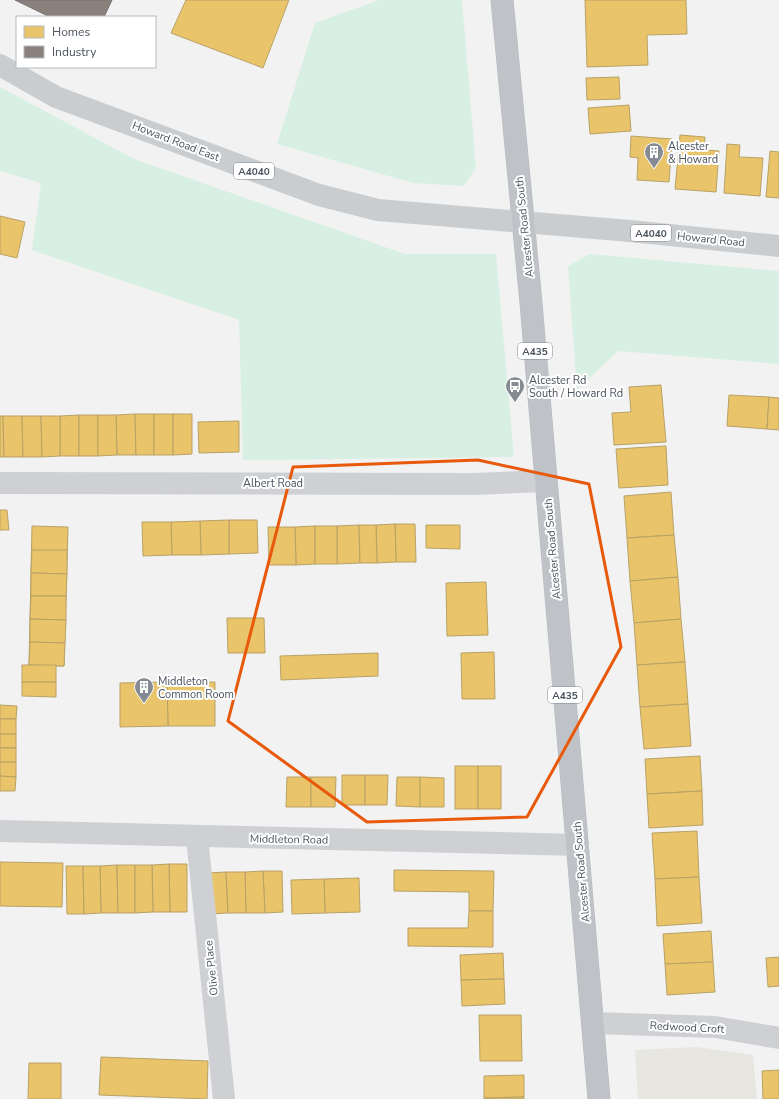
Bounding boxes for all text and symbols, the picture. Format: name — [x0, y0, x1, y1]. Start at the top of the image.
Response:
legend — [16, 16, 156, 68]
text: Homes — [52, 24, 90, 40]
text: Industry — [52, 44, 97, 60]
street label: Howard Road East — [130, 118, 222, 165]
place label: Alcester & Howard — [668, 139, 718, 167]
building icon: Alcester & Howard — [643, 141, 665, 169]
road number: A4040 — [234, 163, 274, 179]
street label: Alcester Road South — [512, 176, 537, 278]
road number: A4040 — [631, 225, 671, 241]
street label: Howard Road — [676, 228, 746, 251]
road number: A435 — [518, 343, 552, 359]
place label: Alcester Rd South / Howard Rd — [529, 373, 623, 401]
bus stop icon: Alcester Rd South / Howard Rd — [504, 375, 526, 403]
street label: Albert Road — [243, 476, 303, 491]
street label: Alcester Road South — [541, 498, 564, 600]
place label: Middleton Common Room — [158, 674, 234, 702]
building icon: Middleton Common Room — [133, 676, 155, 704]
road number: A435 — [548, 687, 582, 703]
street label: Alcester Road South — [570, 821, 593, 923]
street label: Middleton Road — [250, 831, 328, 848]
street label: Olive Place — [201, 939, 222, 996]
street label: Redwood Croft — [649, 1018, 725, 1037]

